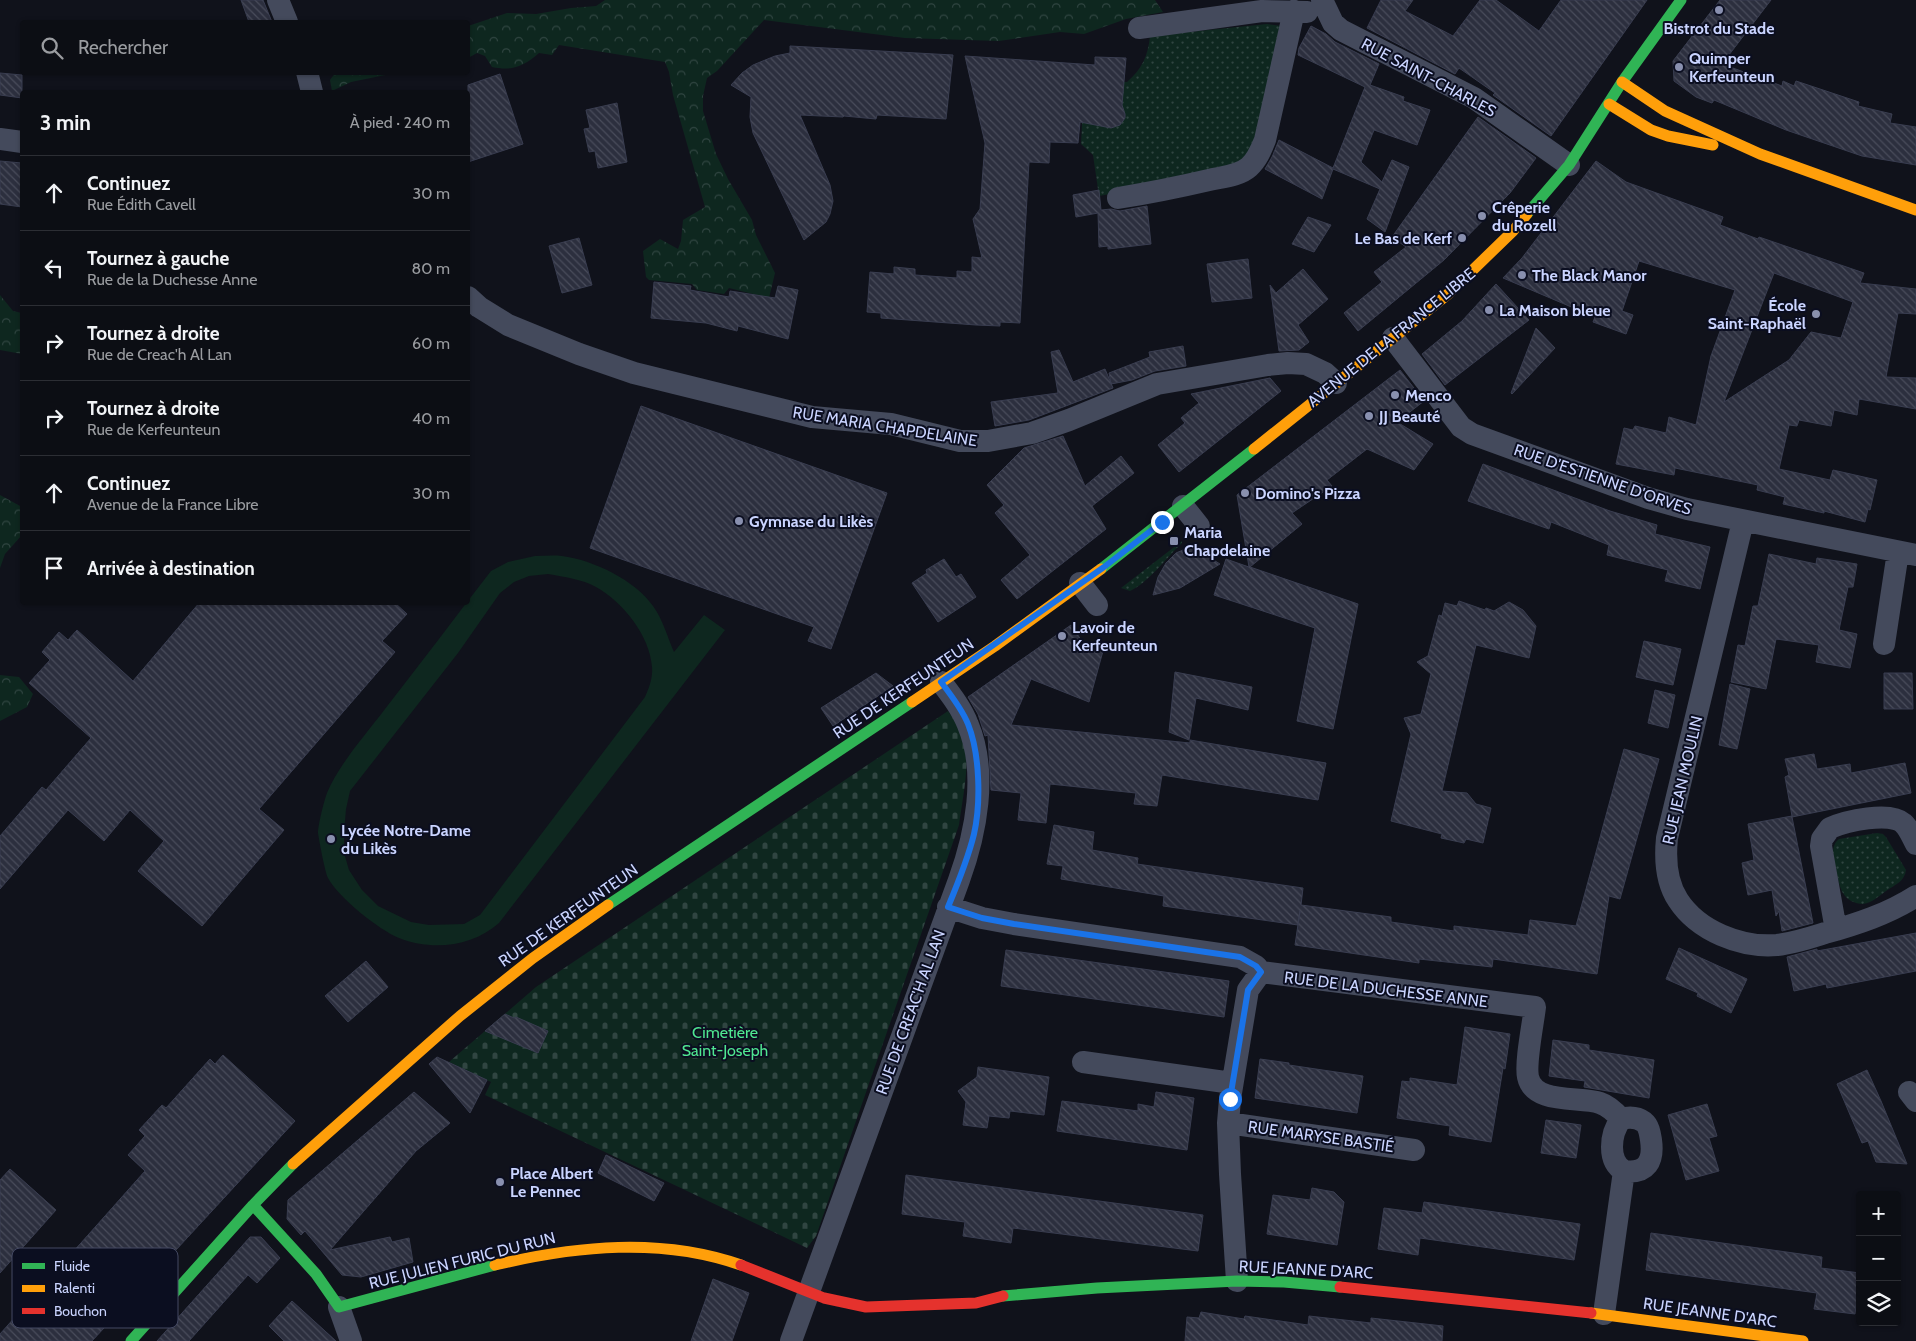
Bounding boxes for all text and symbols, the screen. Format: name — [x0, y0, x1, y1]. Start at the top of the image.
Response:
marker: Bistrot du Stade — [1713, 4, 1725, 16]
place label: Bistrot du Stade — [1664, 19, 1774, 38]
search box — [20, 20, 470, 75]
icon: search — [38, 34, 66, 62]
street label: RUE SAINT-CHARLES — [1358, 34, 1499, 121]
text: Rechercher — [78, 36, 168, 59]
place label: Quimper Kerfeunteun — [1689, 49, 1775, 86]
marker: Quimper Kerfeunteun — [1673, 61, 1685, 73]
text: 3 min — [40, 110, 91, 135]
text: À pied · 240 m — [350, 113, 450, 132]
text: Continuez — [87, 172, 170, 195]
icon: ahead — [40, 179, 68, 207]
text: 30 m — [413, 184, 450, 203]
text: Rue Édith Cavell — [87, 195, 196, 214]
place label: Crêperie du Rozell — [1492, 198, 1556, 235]
marker: Crêperie du Rozell — [1476, 210, 1488, 222]
place label: Le Bas de Kerf — [1354, 229, 1453, 248]
marker: Le Bas de Kerf — [1456, 232, 1468, 244]
text: Tournez à gauche — [87, 247, 229, 270]
icon: left — [40, 254, 68, 282]
text: 80 m — [412, 259, 450, 278]
street label: AVENUE DE LA FRANCE LIBRE — [1304, 264, 1479, 411]
place label: The Black Manor — [1532, 266, 1647, 285]
marker: The Black Manor — [1516, 269, 1528, 281]
text: Rue de la Duchesse Anne — [87, 270, 257, 289]
place label: École Saint-Raphaël — [1708, 296, 1806, 333]
place label: La Maison bleue — [1499, 301, 1611, 320]
marker: La Maison bleue — [1483, 304, 1495, 316]
marker: École Saint-Raphaël — [1810, 308, 1822, 320]
text: Tournez à droite — [87, 322, 220, 345]
icon: right — [40, 329, 68, 357]
text: 60 m — [412, 334, 450, 353]
text: Rue de Creac'h Al Lan — [87, 345, 232, 364]
place label: Menco — [1405, 386, 1452, 405]
marker: Menco — [1389, 389, 1401, 401]
text: Tournez à droite — [87, 397, 220, 420]
street label: RUE MARIA CHAPDELAINE — [791, 403, 979, 450]
icon: right — [40, 404, 68, 432]
place label: JJ Beauté — [1378, 407, 1440, 426]
text: 40 m — [412, 409, 450, 428]
marker: JJ Beauté — [1363, 410, 1375, 422]
text: Rue de Kerfeunteun — [87, 420, 220, 439]
street label: RUE D'ESTIENNE D'ORVES — [1511, 440, 1694, 519]
text: Continuez — [87, 472, 170, 495]
icon: ahead — [40, 479, 68, 507]
text: 30 m — [413, 484, 450, 503]
place label: Domino's Pizza — [1255, 484, 1360, 503]
marker: Domino's Pizza — [1239, 487, 1251, 499]
text: Avenue de la France Libre — [87, 495, 259, 514]
route end — [1151, 511, 1174, 534]
place label: Gymnase du Likès — [749, 512, 873, 531]
marker: Gymnase du Likès — [733, 515, 745, 527]
place label: Maria Chapdelaine — [1184, 523, 1270, 560]
marker: Maria Chapdelaine — [1168, 535, 1180, 547]
icon: arrive — [40, 554, 68, 582]
text: Arrivée à destination — [87, 557, 255, 580]
place label: Lavoir de Kerfeunteun — [1072, 618, 1158, 655]
marker: Lavoir de Kerfeunteun — [1056, 630, 1068, 642]
street label: RUE DE KERFEUNTEUN — [829, 634, 977, 743]
street label: RUE JEAN MOULIN — [1658, 714, 1707, 846]
place label: Lycée Notre-Dame du Likès — [341, 821, 471, 858]
marker: Lycée Notre-Dame du Likès — [325, 833, 337, 845]
street label: RUE DE KERFEUNTEUN — [495, 860, 642, 971]
street label: RUE DE CREAC'H AL LAN — [872, 927, 949, 1097]
street label: RUE DE LA DUCHESSE ANNE — [1283, 968, 1489, 1011]
park label: Cimetière Saint-Joseph — [682, 1023, 768, 1060]
route start — [1219, 1088, 1242, 1111]
street label: RUE MARYSE BASTIÉ — [1247, 1117, 1395, 1156]
place label: Place Albert Le Pennec — [510, 1164, 593, 1201]
marker: Place Albert Le Pennec — [494, 1176, 506, 1188]
map controls — [1856, 1191, 1901, 1326]
button: + — [1856, 1191, 1901, 1236]
street label: RUE JULIEN FURIC DU RUN — [367, 1228, 557, 1293]
button: − — [1856, 1236, 1901, 1281]
legend — [12, 1248, 178, 1328]
street label: RUE JEANNE D'ARC — [1238, 1256, 1374, 1283]
text: Fluide — [54, 1257, 90, 1275]
text: Ralenti — [54, 1279, 95, 1297]
button: layers — [1856, 1281, 1901, 1326]
street label: RUE JEANNE D'ARC — [1642, 1294, 1778, 1331]
text: Bouchon — [54, 1302, 107, 1320]

